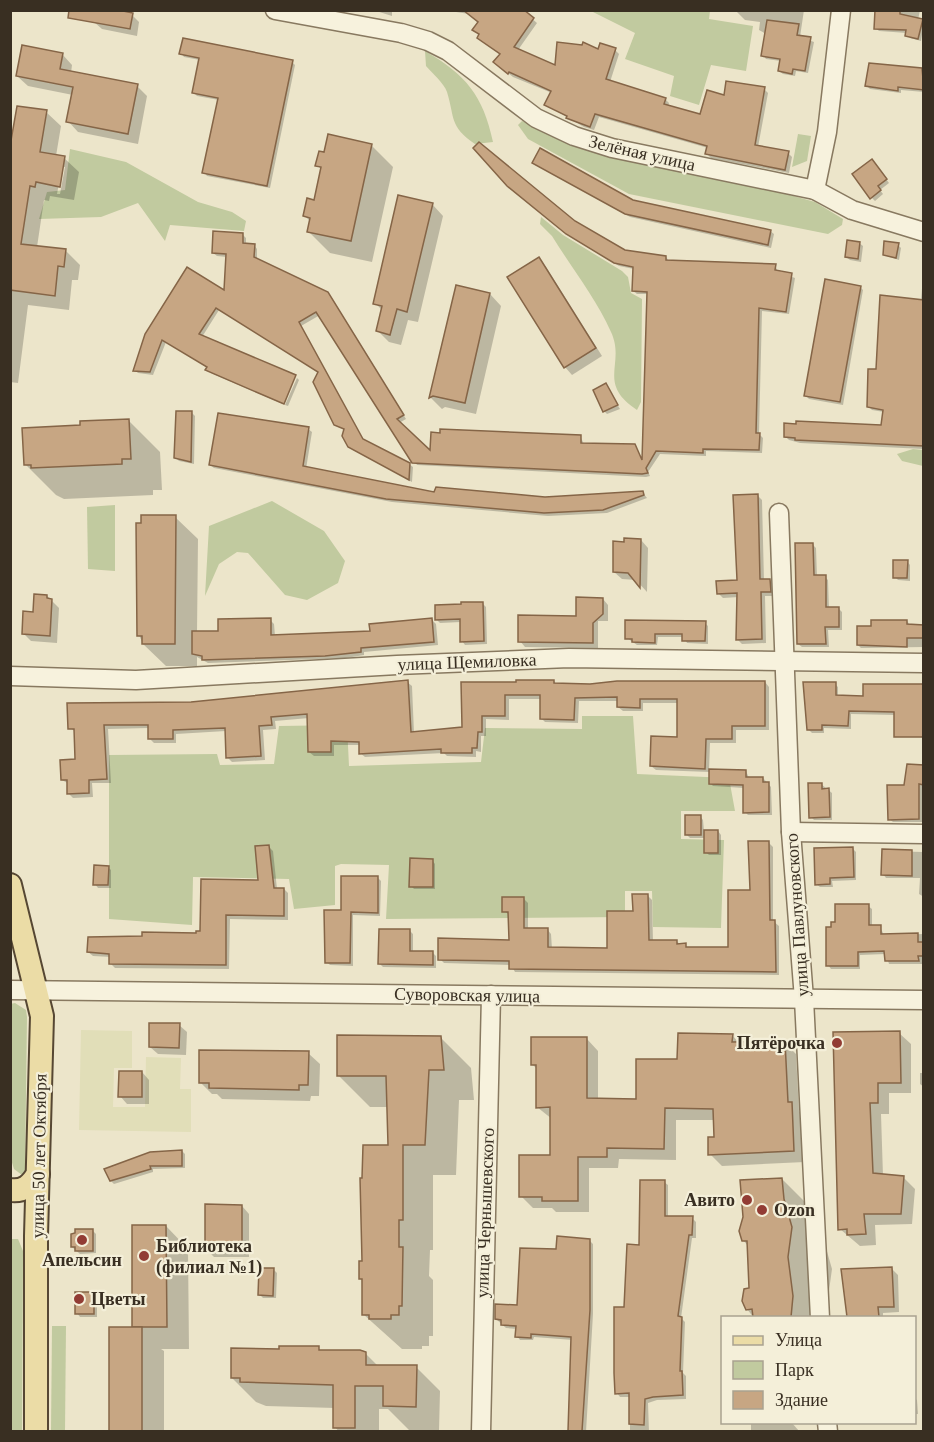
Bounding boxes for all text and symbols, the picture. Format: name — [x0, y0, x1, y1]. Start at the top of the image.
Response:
street label: Зелёная улица — [587, 131, 697, 175]
street label: улица Щемиловка — [397, 650, 537, 674]
street label: улица Павлуновского — [781, 833, 813, 997]
street label: Суворовская улица — [394, 984, 540, 1006]
place label: Пятёрочка — [737, 1033, 825, 1053]
marker: Пятёрочка — [830, 1036, 844, 1050]
street label: улица 50 лет Октября — [28, 1074, 50, 1238]
street label: улица Чернышевского — [472, 1128, 498, 1298]
place label: Авито — [684, 1190, 735, 1210]
marker: Авито — [740, 1193, 754, 1207]
place label: Ozon — [774, 1200, 815, 1220]
marker: Ozon — [755, 1203, 769, 1217]
marker: Апельсин — [75, 1233, 89, 1247]
place label: Библиотека (филиал №1) — [156, 1236, 262, 1278]
marker: Библиотека (филиал №1) — [137, 1249, 151, 1263]
place label: Апельсин — [42, 1250, 122, 1270]
place label: Цветы — [91, 1289, 146, 1309]
marker: Цветы — [72, 1292, 86, 1306]
legend — [721, 1316, 916, 1424]
text: Улица — [775, 1330, 822, 1350]
text: Парк — [775, 1360, 814, 1380]
text: Здание — [775, 1390, 828, 1410]

